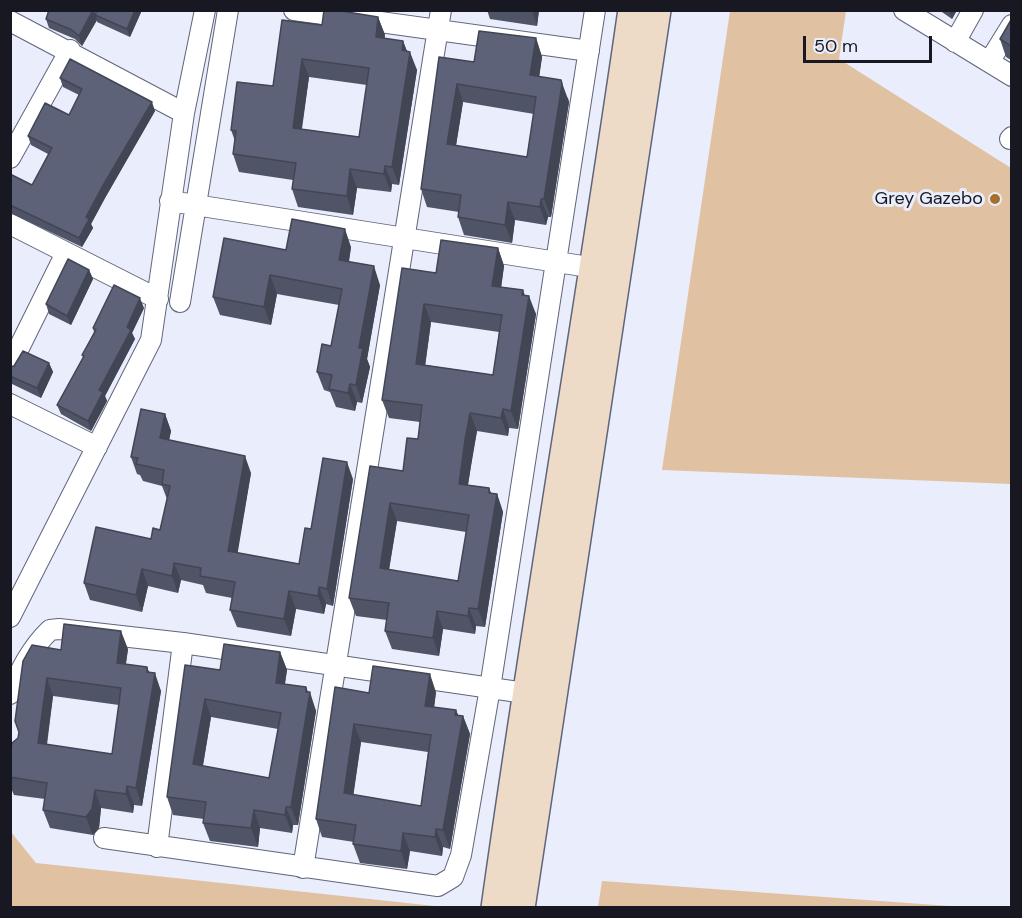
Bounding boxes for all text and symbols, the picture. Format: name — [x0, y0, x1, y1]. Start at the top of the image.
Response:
scale bar — [806, 24, 935, 62]
text: 50 m — [814, 34, 858, 58]
place label: Grey Gazebo — [875, 188, 983, 210]
marker: Grey Gazebo — [988, 192, 1002, 206]

